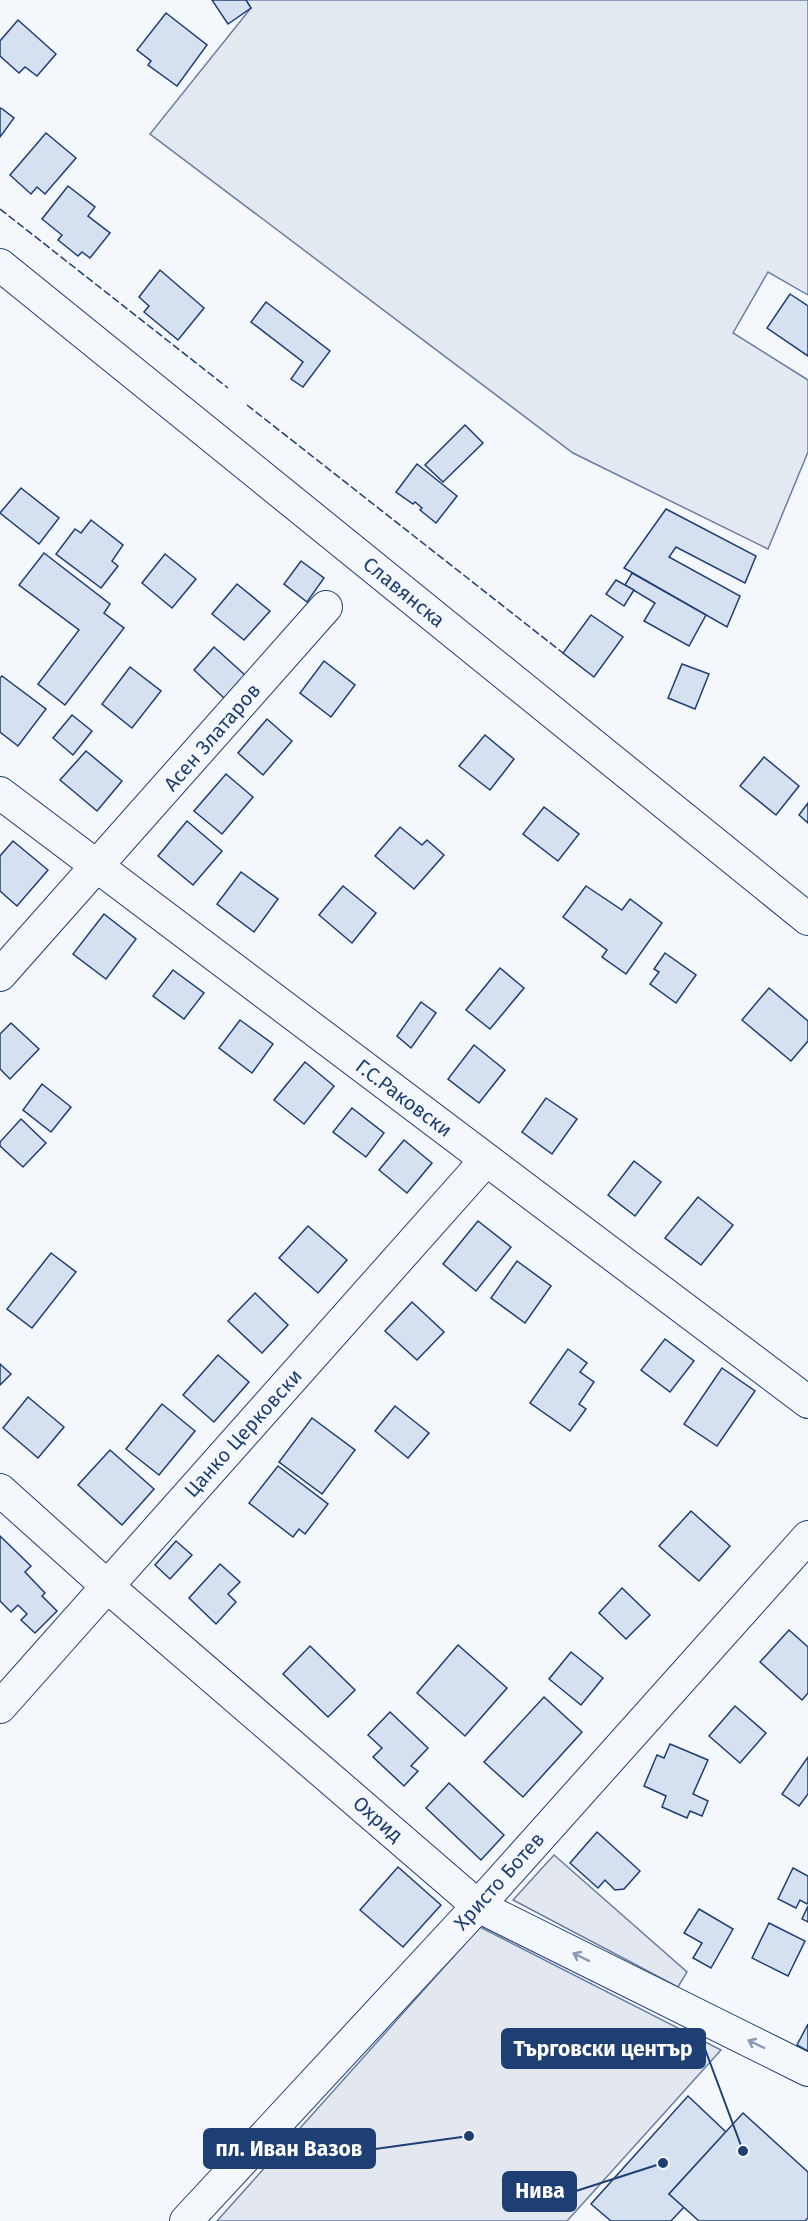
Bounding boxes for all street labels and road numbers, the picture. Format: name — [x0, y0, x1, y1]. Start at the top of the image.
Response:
street label: Славянска — [358, 552, 450, 632]
street label: Асен Златаров — [159, 678, 265, 796]
street label: Г.С.Раковски — [351, 1054, 457, 1142]
street label: Цанко Церковски — [179, 1364, 307, 1502]
street label: Охрид — [348, 1791, 408, 1847]
street label: Христо Ботев — [449, 1827, 549, 1935]

